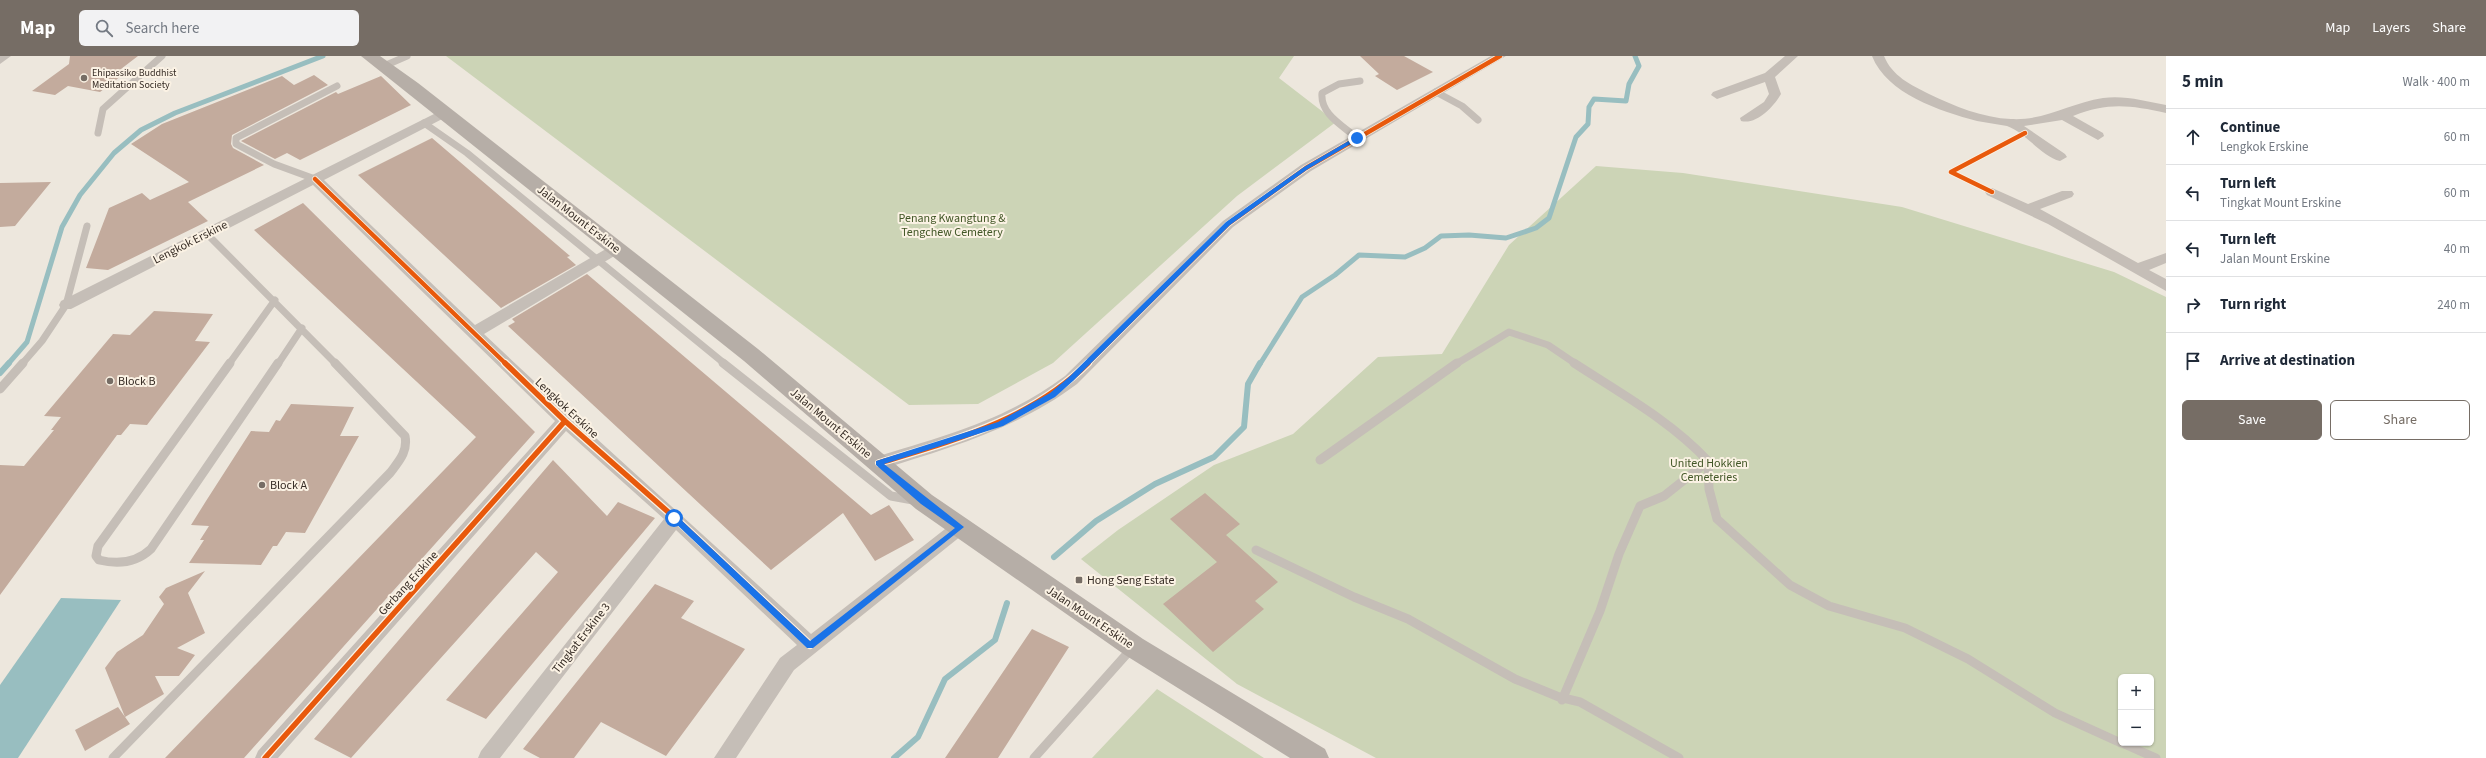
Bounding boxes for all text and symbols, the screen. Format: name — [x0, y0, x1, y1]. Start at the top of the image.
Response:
search box — [79, 10, 359, 46]
text: Map — [20, 15, 55, 42]
icon: search — [93, 17, 115, 39]
text: Search here — [125, 18, 199, 39]
text: Map — [2325, 18, 2350, 38]
text: Layers — [2372, 18, 2410, 38]
text: Share — [2432, 18, 2466, 38]
place label: Ehipassiko Buddhist Meditation Society — [92, 66, 177, 92]
text: 5 min — [2182, 70, 2223, 94]
marker: Ehipassiko Buddhist Meditation Society — [79, 73, 89, 83]
text: Walk · 400 m — [2402, 73, 2470, 91]
text: Continue — [2220, 117, 2280, 138]
icon: ahead — [2182, 126, 2204, 148]
text: 60 m — [2444, 128, 2470, 146]
route end — [1348, 129, 1366, 147]
text: Lengkok Erskine — [2220, 138, 2309, 156]
text: Turn left — [2220, 173, 2276, 194]
street label: Jalan Mount Erskine — [533, 181, 624, 257]
icon: left — [2182, 182, 2204, 204]
text: 60 m — [2444, 184, 2470, 202]
text: Tingkat Mount Erskine — [2220, 194, 2341, 212]
park label: Penang Kwangtung & Tengchew Cemetery — [899, 210, 1006, 241]
street label: Lengkok Erskine — [150, 216, 231, 269]
text: Turn left — [2220, 229, 2276, 250]
icon: left — [2182, 238, 2204, 260]
text: 40 m — [2444, 240, 2470, 258]
text: Jalan Mount Erskine — [2220, 250, 2330, 268]
icon: right — [2182, 294, 2204, 316]
text: Turn right — [2220, 294, 2286, 315]
text: 240 m — [2437, 296, 2470, 314]
icon: arrive — [2182, 350, 2204, 372]
text: Arrive at destination — [2220, 350, 2355, 371]
place label: Block B — [118, 373, 156, 390]
street label: Lengkok Erskine — [531, 374, 602, 442]
marker: Block B — [105, 376, 115, 386]
street label: Jalan Mount Erskine — [786, 384, 875, 463]
button: Save — [2182, 400, 2322, 440]
button: Share — [2330, 400, 2470, 440]
park label: United Hokkien Cemeteries — [1670, 455, 1748, 486]
place label: Block A — [270, 477, 307, 494]
marker: Block A — [257, 480, 267, 490]
route start — [665, 509, 683, 527]
street label: Gerbang Erskine — [375, 547, 442, 619]
place label: Hong Seng Estate — [1087, 572, 1174, 589]
marker: Hong Seng Estate — [1074, 575, 1084, 585]
street label: Jalan Mount Erskine — [1043, 582, 1137, 653]
street label: Tingkat Erskine 3 — [548, 599, 614, 677]
map controls — [2118, 674, 2154, 746]
button: + — [2118, 674, 2154, 710]
button: − — [2118, 710, 2154, 746]

